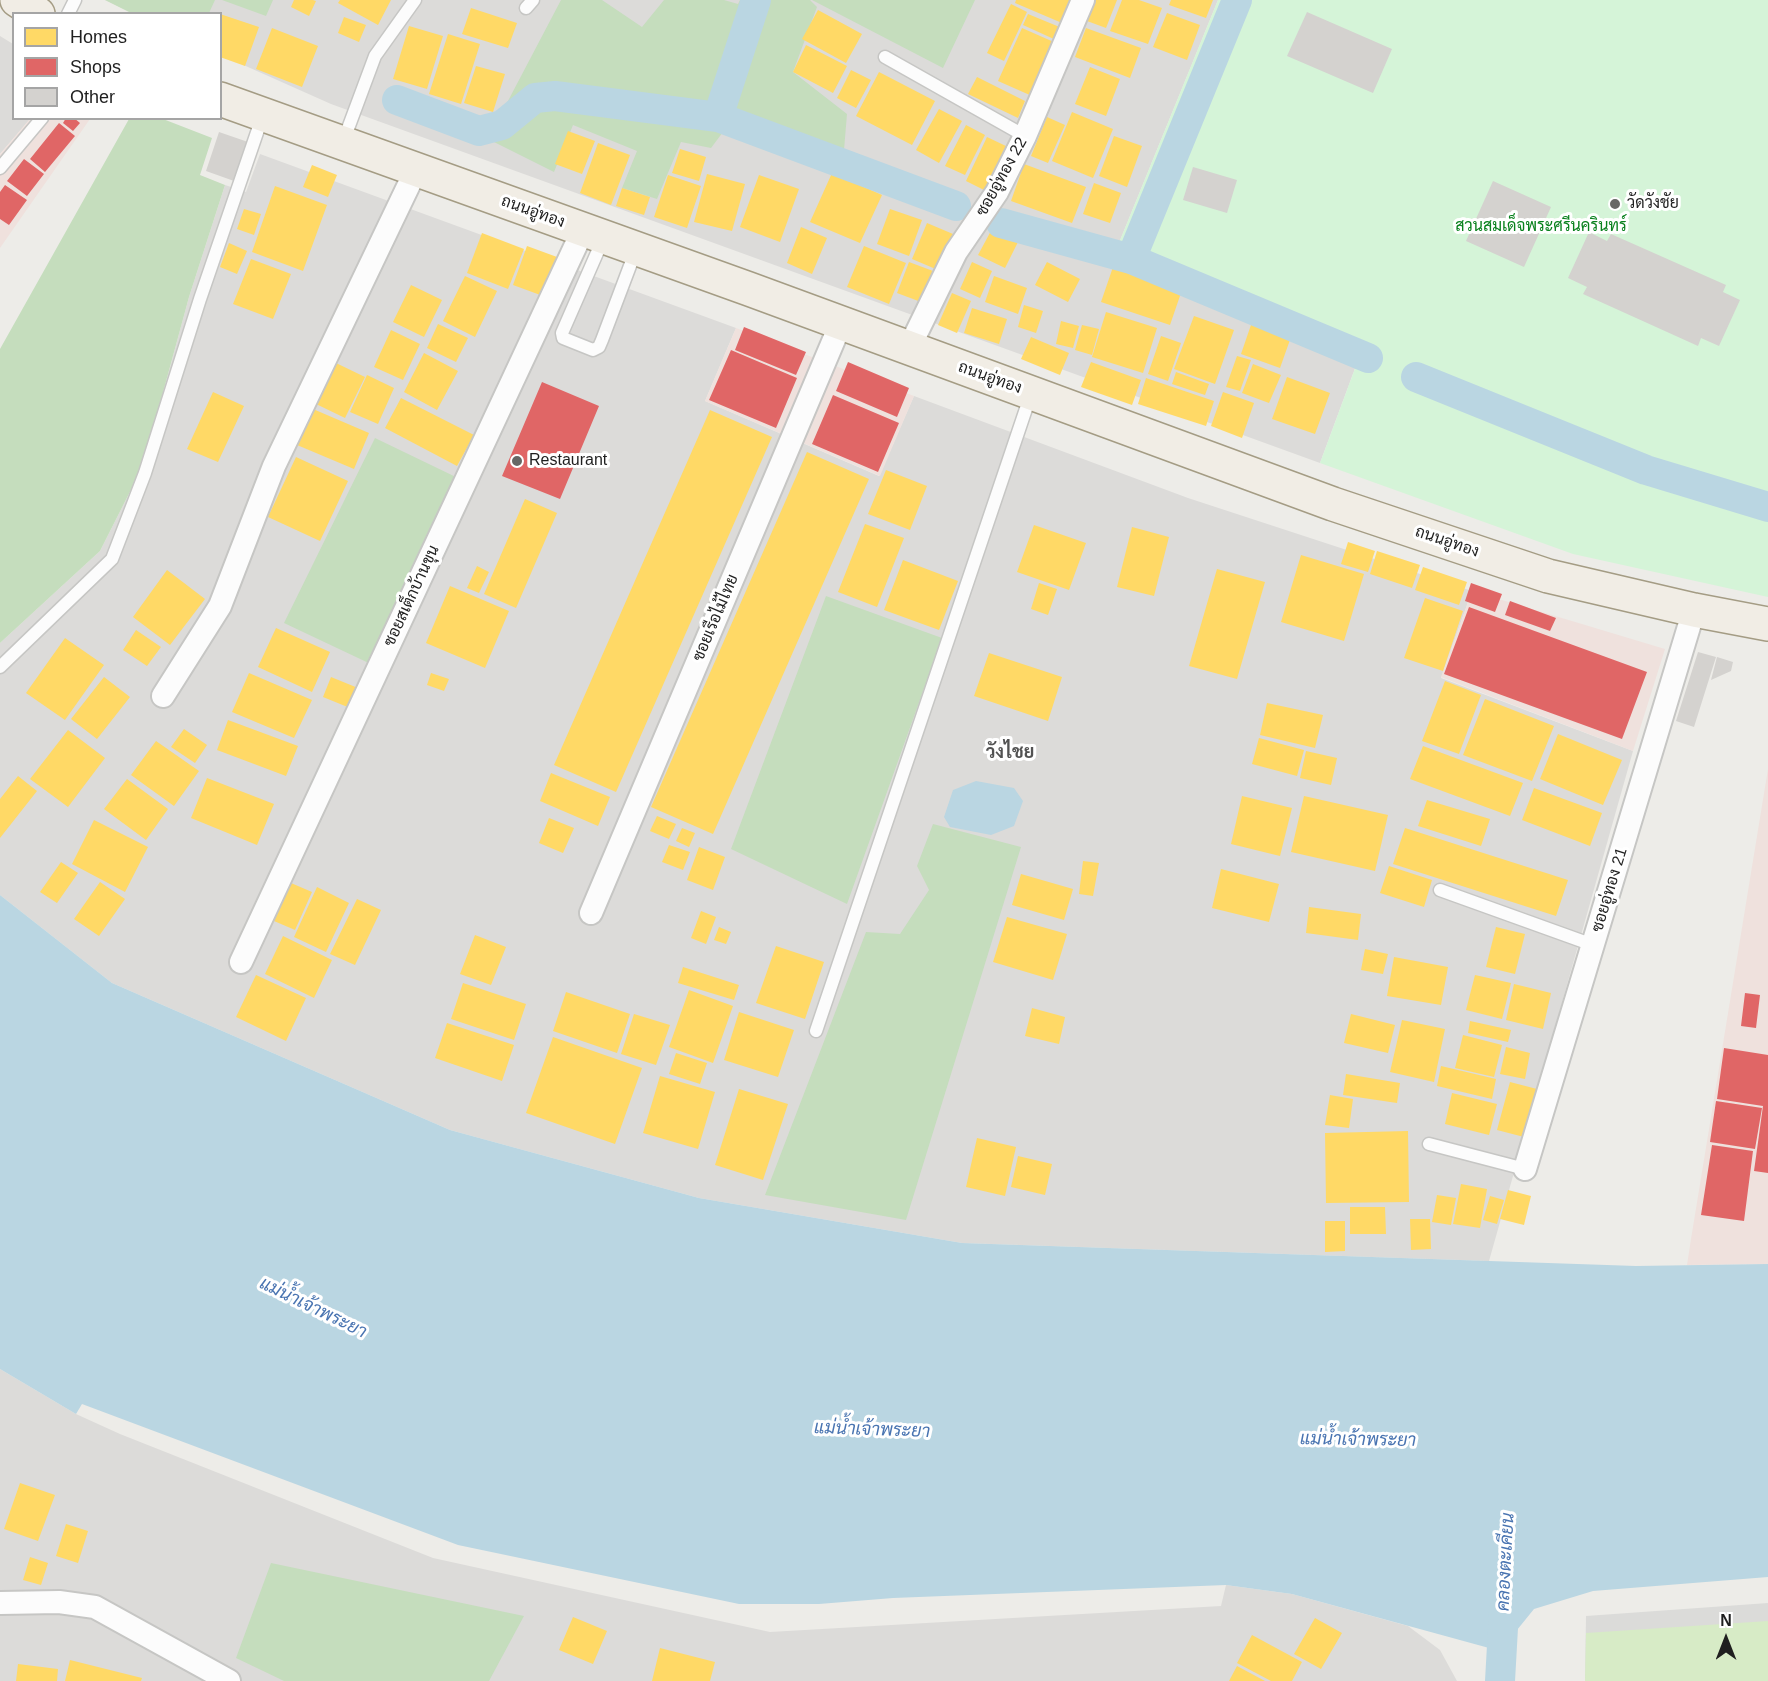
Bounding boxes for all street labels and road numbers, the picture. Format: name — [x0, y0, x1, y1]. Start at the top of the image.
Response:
street label: ซอยอู่ทอง 22 — [972, 134, 1032, 220]
street label: ถนนอู่ทอง — [499, 192, 567, 232]
street label: ถนนอู่ทอง — [956, 358, 1024, 398]
street label: ถนนอู่ทอง — [1413, 522, 1481, 562]
street label: ซอยสเต็กบ้านขุน — [380, 542, 444, 650]
street label: ซอยเรือไม้ไทย — [689, 572, 743, 664]
street label: ซอยอู่ทอง 21 — [1588, 845, 1632, 935]

